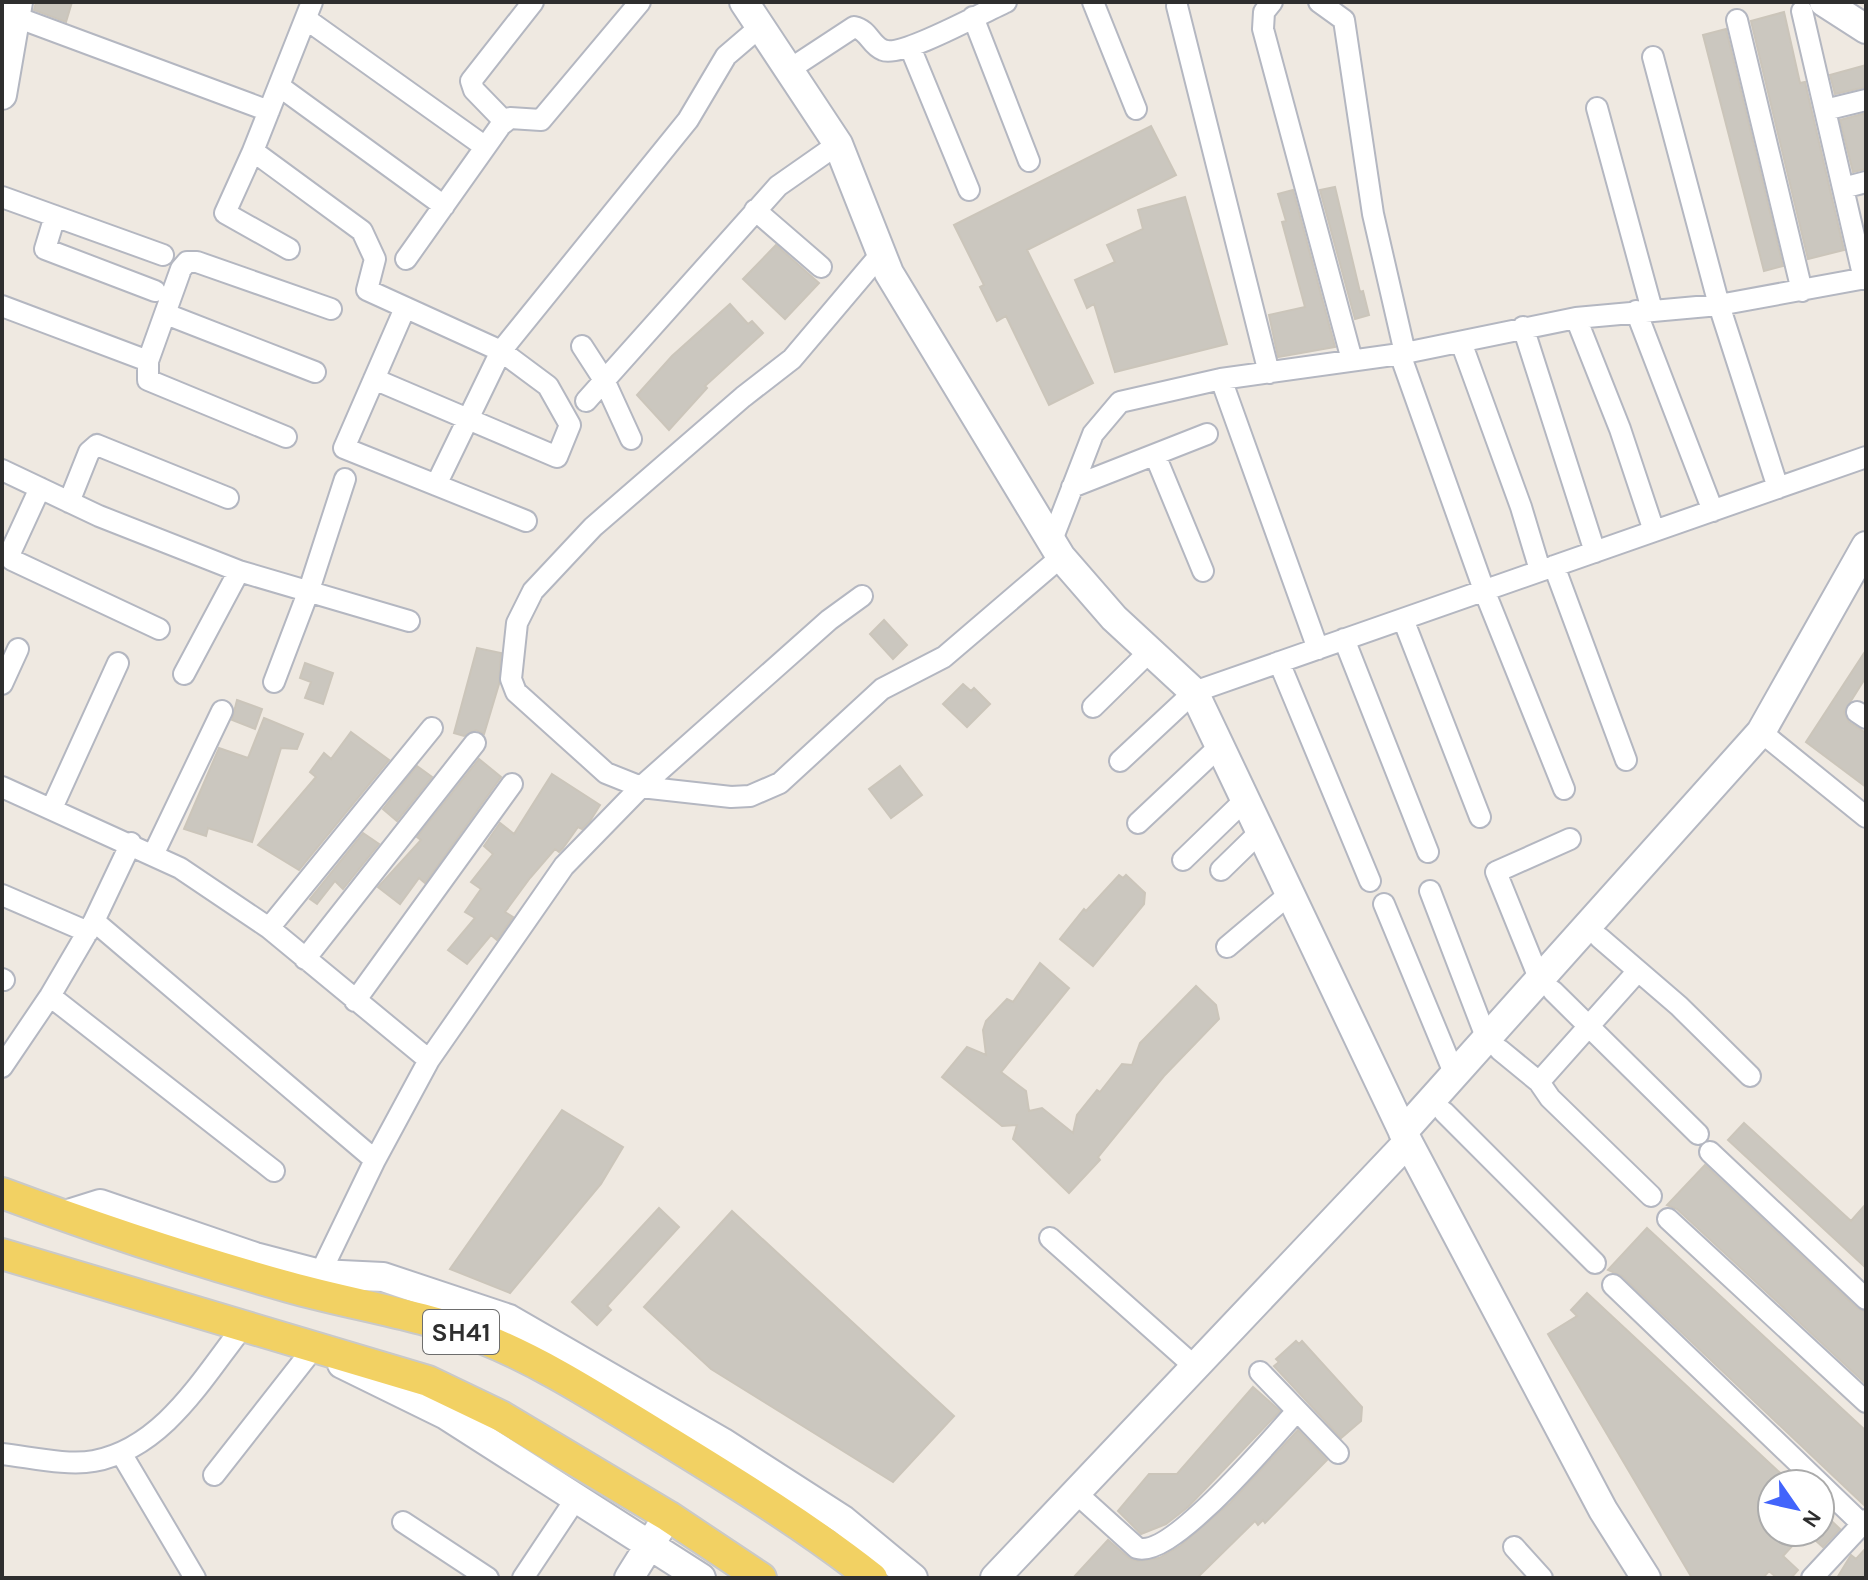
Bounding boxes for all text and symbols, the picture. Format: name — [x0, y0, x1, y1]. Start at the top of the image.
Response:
road number: SH41 — [423, 1310, 499, 1354]
north arrow — [1756, 1468, 1836, 1548]
text: N — [1797, 1505, 1827, 1532]

